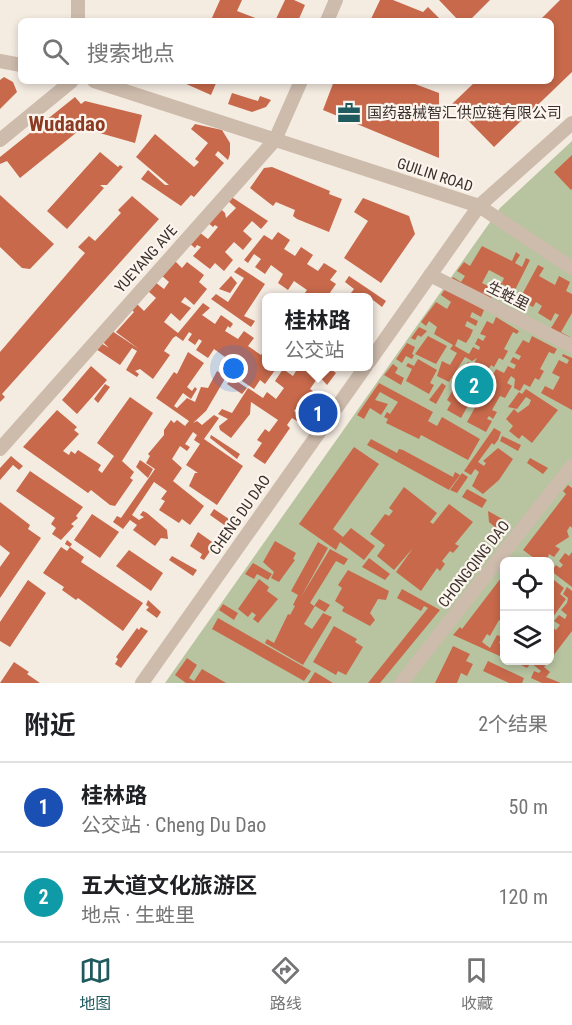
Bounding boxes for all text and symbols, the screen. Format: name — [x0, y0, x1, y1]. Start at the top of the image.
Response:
search box — [18, 18, 554, 84]
icon: search — [39, 35, 72, 68]
text: 搜索地点 — [87, 41, 175, 66]
office icon: 国药器械智汇供应链有限公司 — [336, 100, 362, 126]
place label: 国药器械智汇供应链有限公司 — [367, 104, 562, 122]
district label: Wudadao — [29, 112, 105, 136]
street label: GUILIN ROAD — [395, 154, 475, 196]
street label: YUEYANG AVE — [111, 222, 181, 296]
street label: 生﨡里 — [484, 278, 532, 314]
popup — [262, 293, 373, 371]
text: 桂林路 — [284, 308, 351, 333]
text: 公交站 — [284, 338, 344, 362]
your location — [219, 354, 248, 383]
pin: 2 — [454, 362, 494, 408]
pin: 1 — [298, 390, 338, 436]
street label: CHENG DU DAO — [206, 472, 274, 558]
street label: CHONGQING DAO — [434, 517, 514, 611]
map controls — [500, 557, 554, 665]
button: locate — [500, 557, 554, 611]
button: layers — [500, 611, 554, 665]
text: 附近 — [24, 710, 76, 740]
text: 2个结果 — [478, 712, 548, 736]
text: 桂林路 — [81, 783, 147, 808]
text: 1 — [38, 795, 49, 819]
text: 50 m — [509, 795, 548, 819]
text: 公交站 · Cheng Du Dao — [81, 813, 266, 837]
text: 五大道文化旅游区 — [81, 873, 257, 898]
text: 2 — [38, 885, 49, 909]
text: 120 m — [499, 885, 548, 909]
text: 地点 · 生﨡里 — [81, 903, 195, 927]
tab: 地图 — [79, 954, 112, 1014]
tab: 路线 — [269, 954, 302, 1014]
tab: 收藏 — [460, 954, 493, 1014]

